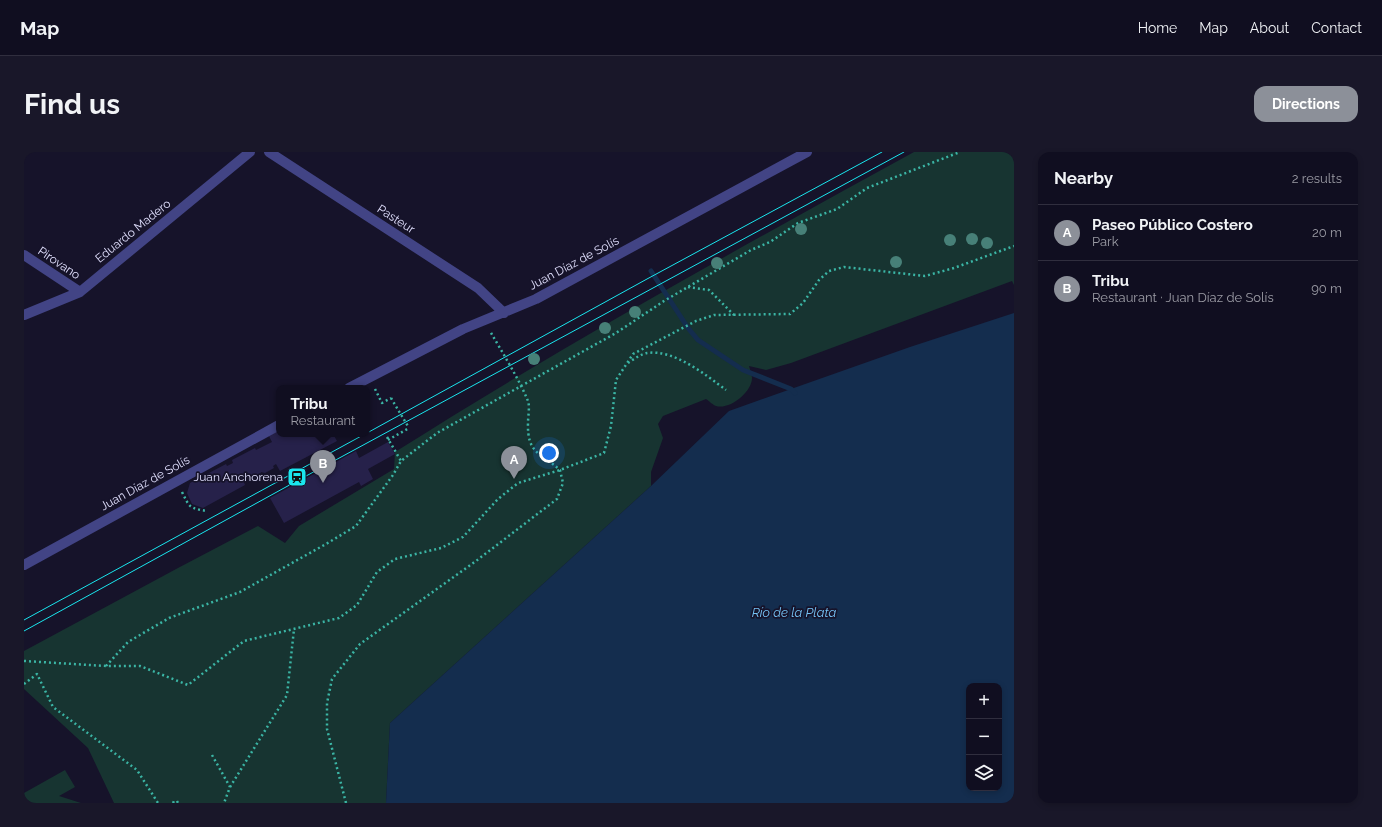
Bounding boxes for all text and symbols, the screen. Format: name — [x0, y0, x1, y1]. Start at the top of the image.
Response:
text: Map — [20, 17, 59, 39]
text: Home — [1138, 20, 1177, 36]
text: Map — [1199, 20, 1228, 36]
text: About — [1250, 20, 1289, 36]
text: Contact — [1311, 20, 1362, 36]
button: Directions — [1254, 86, 1358, 122]
text: Find us — [24, 88, 120, 121]
text: Nearby — [1054, 168, 1113, 188]
text: 2 results — [1292, 171, 1342, 186]
street label: Eduardo Madero — [93, 196, 173, 266]
street label: Pasteur — [375, 202, 418, 237]
text: Paseo Público Costero — [1092, 216, 1253, 234]
text: A — [1063, 225, 1071, 240]
text: 20 m — [1312, 225, 1342, 240]
street label: Juan Díaz de Solís — [527, 233, 622, 293]
text: Park — [1092, 234, 1119, 249]
street label: Pirovano — [35, 244, 83, 282]
text: Tribu — [1092, 272, 1129, 290]
text: B — [1063, 281, 1071, 296]
text: 90 m — [1311, 281, 1342, 296]
text: Restaurant · Juan Díaz de Solís — [1092, 290, 1274, 305]
popup — [276, 385, 370, 437]
text: Tribu — [291, 395, 328, 413]
text: Restaurant — [291, 413, 355, 428]
your location — [539, 443, 559, 463]
pin: A — [501, 446, 527, 479]
pin: B — [310, 450, 336, 483]
street label: Juan Díaz de Solís — [98, 453, 192, 513]
station icon: Juan Anchorena — [286, 466, 308, 488]
place label: Juan Anchorena — [194, 470, 283, 484]
water label: Río de la Plata — [752, 605, 837, 620]
map controls — [966, 683, 1002, 791]
button: + — [966, 683, 1002, 719]
button: − — [966, 719, 1002, 755]
button: layers — [966, 755, 1002, 791]

